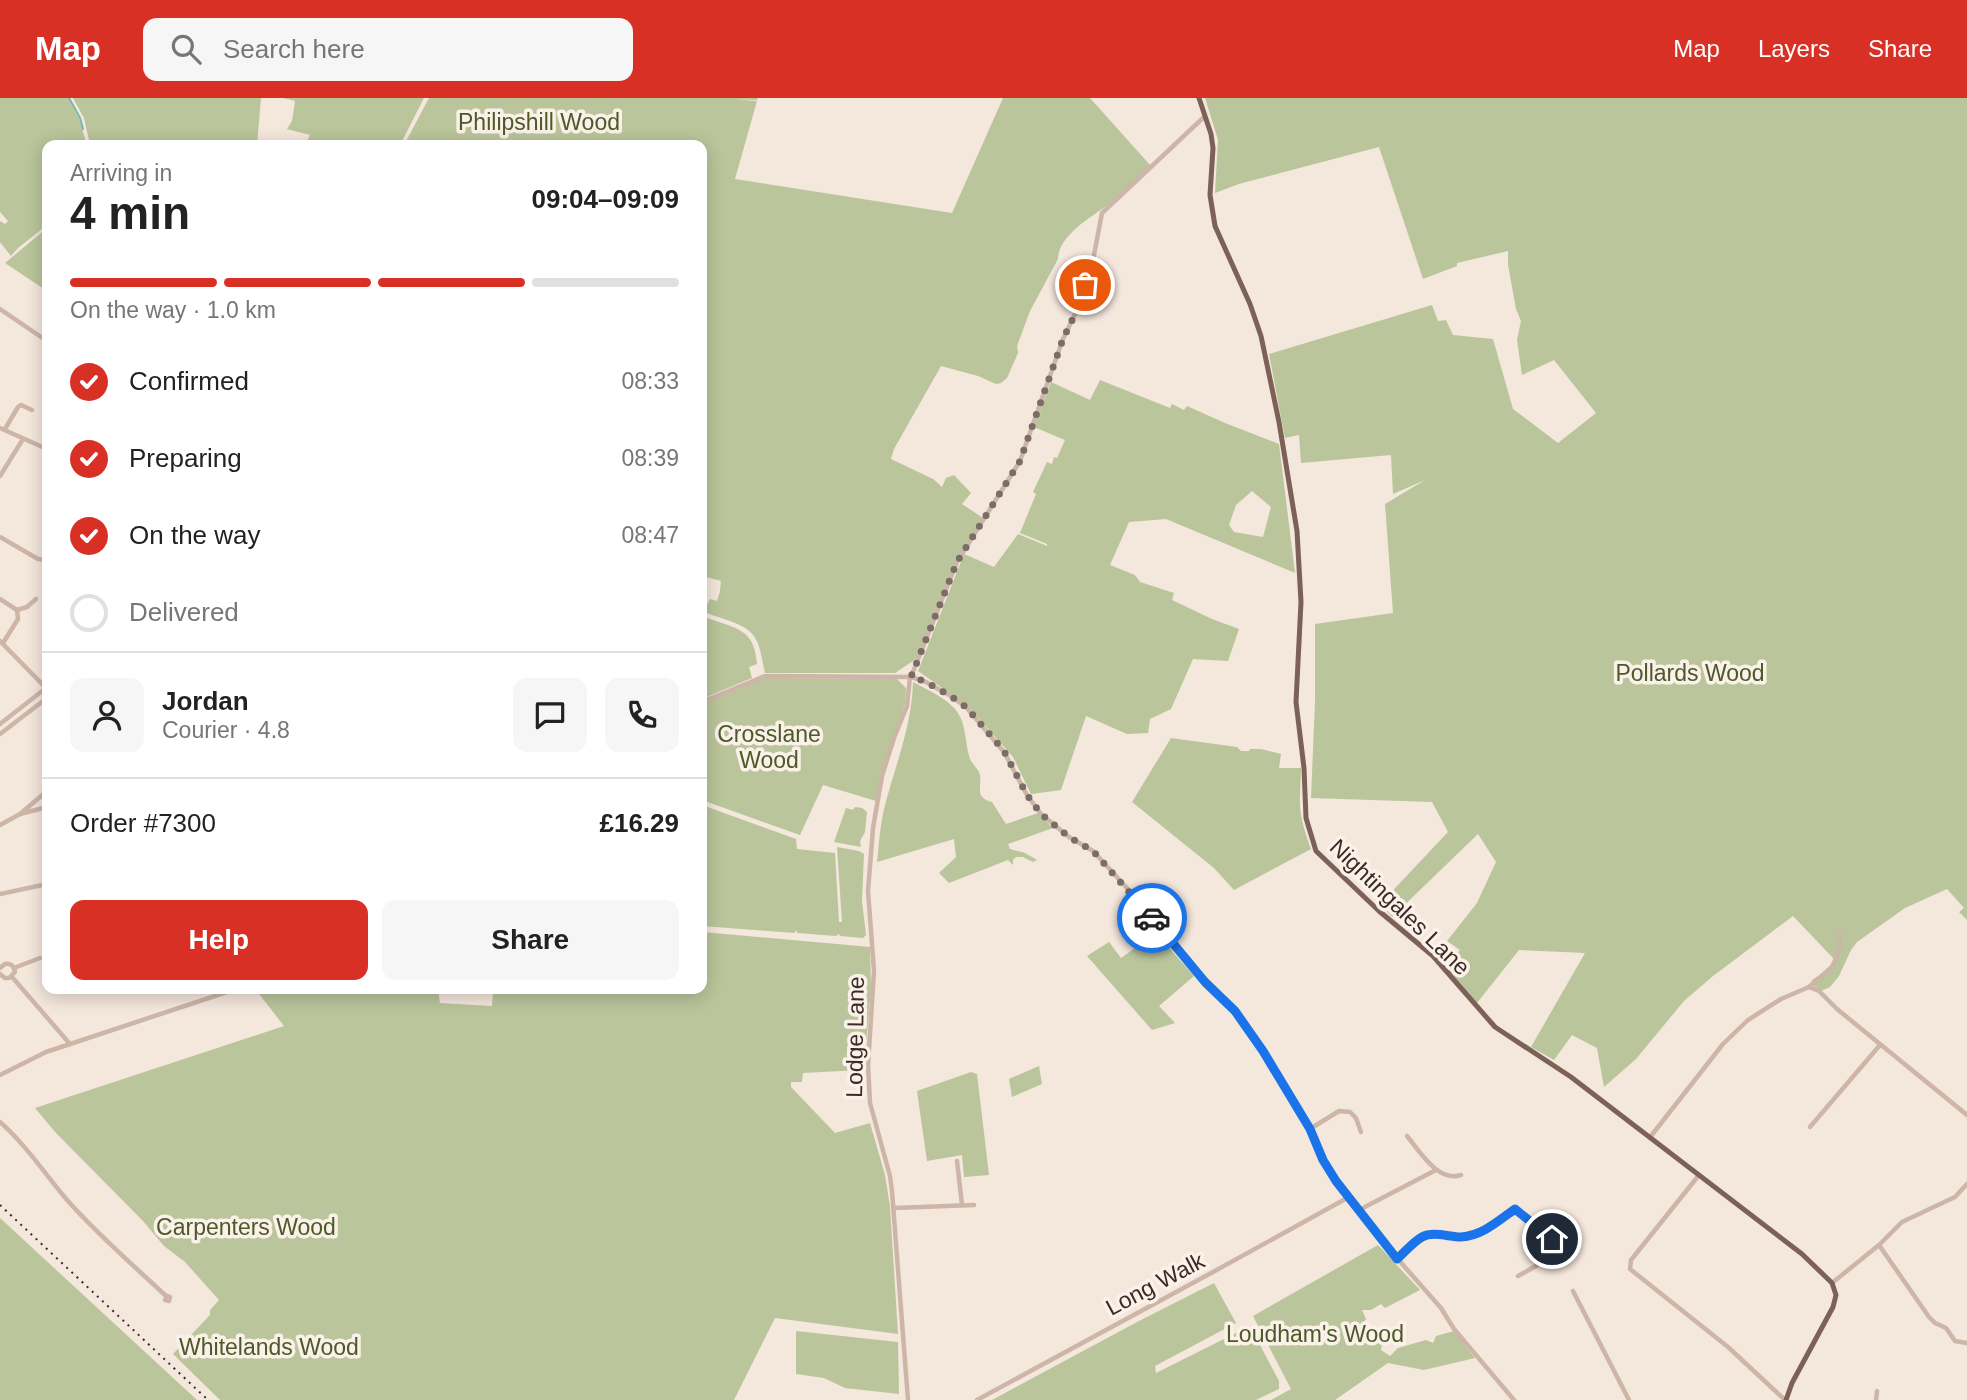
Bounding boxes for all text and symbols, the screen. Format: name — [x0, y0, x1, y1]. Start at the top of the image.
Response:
search box — [143, 18, 633, 81]
text: Map — [35, 30, 101, 67]
icon: search — [167, 30, 205, 68]
text: Search here — [223, 34, 365, 64]
text: Map — [1673, 35, 1720, 62]
text: Layers — [1758, 35, 1830, 62]
text: Share — [1868, 35, 1932, 62]
park label: Philipshill Wood — [458, 109, 620, 135]
text: Arriving in — [70, 160, 172, 186]
text: 09:04–09:09 — [532, 184, 679, 214]
text: 4 min — [70, 187, 190, 239]
pin — [1055, 255, 1115, 315]
icon: bag — [1066, 266, 1104, 304]
text: On the way · 1.0 km — [70, 297, 276, 323]
icon: check — [70, 363, 108, 401]
text: Confirmed — [129, 366, 249, 396]
text: 08:33 — [621, 368, 679, 394]
icon: check — [70, 440, 108, 478]
text: Preparing — [129, 443, 242, 473]
text: 08:39 — [621, 445, 679, 471]
icon: check — [70, 517, 108, 555]
text: On the way — [129, 520, 261, 550]
text: 08:47 — [621, 522, 679, 548]
text: Delivered — [129, 597, 239, 627]
park label: Pollards Wood — [1615, 660, 1765, 686]
button: person — [70, 678, 144, 752]
button: chat — [513, 678, 587, 752]
button: phone — [605, 678, 679, 752]
text: Jordan — [162, 686, 249, 716]
text: Courier · 4.8 — [162, 717, 290, 743]
park label: Crosslane Wood — [717, 721, 821, 773]
text: Order #7300 — [70, 808, 216, 838]
text: £16.29 — [599, 808, 679, 838]
street label: Nightingales Lane — [1325, 834, 1475, 980]
courier — [1117, 883, 1187, 953]
icon: car — [1133, 899, 1171, 937]
button: Help — [70, 900, 368, 980]
button: Share — [382, 900, 679, 980]
street label: Lodge Lane — [841, 976, 869, 1098]
pin — [1522, 1209, 1582, 1269]
park label: Carpenters Wood — [156, 1214, 336, 1240]
icon: home — [1533, 1220, 1571, 1258]
street label: Long Walk — [1101, 1247, 1209, 1321]
park label: Loudham's Wood — [1226, 1321, 1404, 1347]
park label: Whitelands Wood — [179, 1334, 359, 1360]

